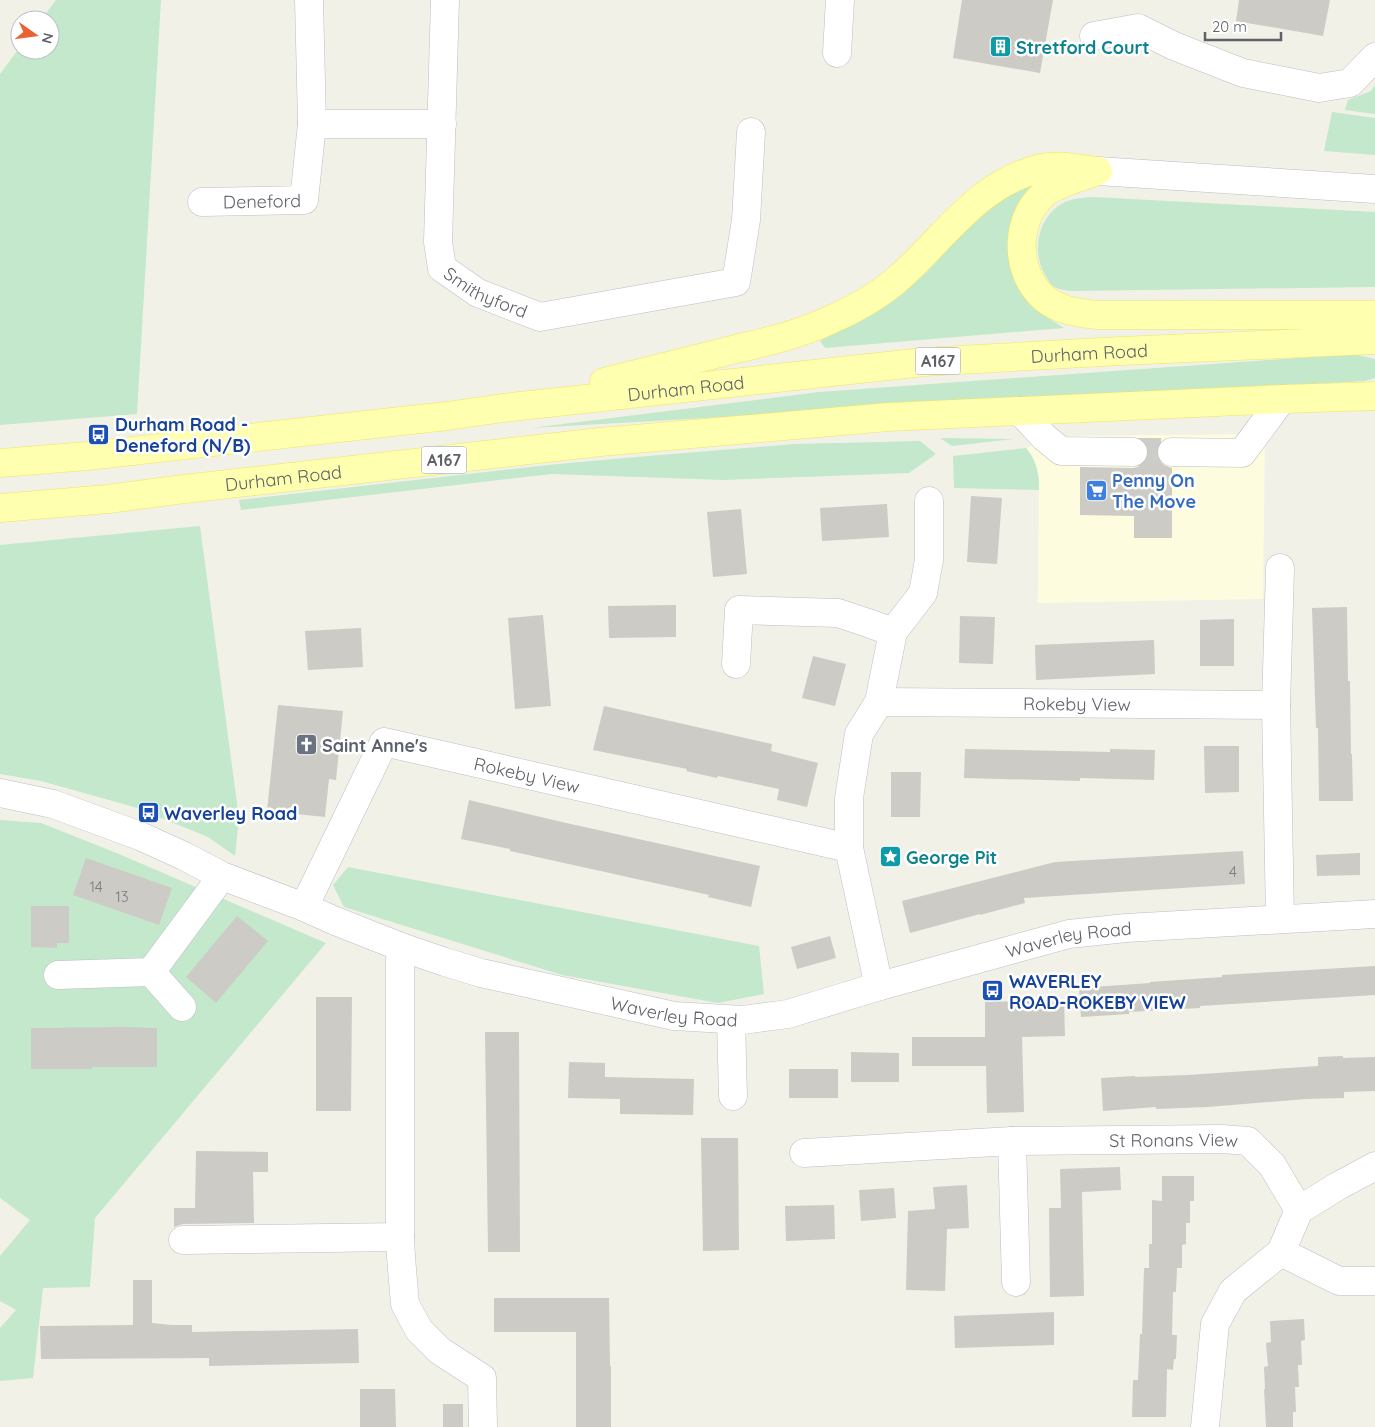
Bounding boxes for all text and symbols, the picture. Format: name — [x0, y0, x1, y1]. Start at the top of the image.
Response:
north arrow — [10, 10, 60, 60]
scale bar — [1205, 10, 1281, 42]
text: 20 m — [1212, 17, 1247, 36]
text: N — [38, 31, 58, 45]
building icon: Stretford Court — [988, 35, 1012, 59]
place label: Stretford Court — [1016, 36, 1150, 59]
street label: Deneford — [223, 189, 301, 213]
street label: Smithyford — [440, 261, 531, 323]
street label: Durham Road — [1030, 338, 1148, 367]
road number: A167 — [916, 348, 960, 374]
street label: Durham Road — [626, 370, 745, 406]
place label: Durham Road - Deneford (N/B) — [115, 413, 250, 457]
bus stop icon: Durham Road - Deneford (N/B) — [87, 422, 111, 446]
road number: A167 — [422, 446, 466, 474]
street label: Durham Road — [224, 460, 343, 496]
place label: Penny On The Move — [1112, 469, 1196, 513]
supermarket icon: Penny On The Move — [1084, 478, 1108, 502]
street label: Rokeby View — [1023, 692, 1131, 715]
church icon: Saint Anne's — [294, 733, 318, 757]
place label: Saint Anne's — [322, 734, 428, 757]
street label: Rokeby View — [472, 751, 582, 798]
bus stop icon: Waverley Road — [136, 801, 160, 825]
place label: Waverley Road — [164, 802, 297, 825]
place icon: George Pit — [878, 845, 902, 869]
place label: George Pit — [906, 846, 997, 869]
house number: 4 — [1229, 862, 1237, 881]
house number: 14 — [89, 877, 103, 896]
house number: 13 — [115, 887, 129, 906]
street label: Waverley Road — [1003, 916, 1132, 962]
place label: WAVERLEY ROAD-ROKEBY VIEW — [1009, 970, 1186, 1014]
bus stop icon: WAVERLEY ROAD-ROKEBY VIEW — [981, 979, 1005, 1003]
street label: Waverley Road — [608, 991, 738, 1031]
street label: St Ronans View — [1109, 1127, 1239, 1152]

